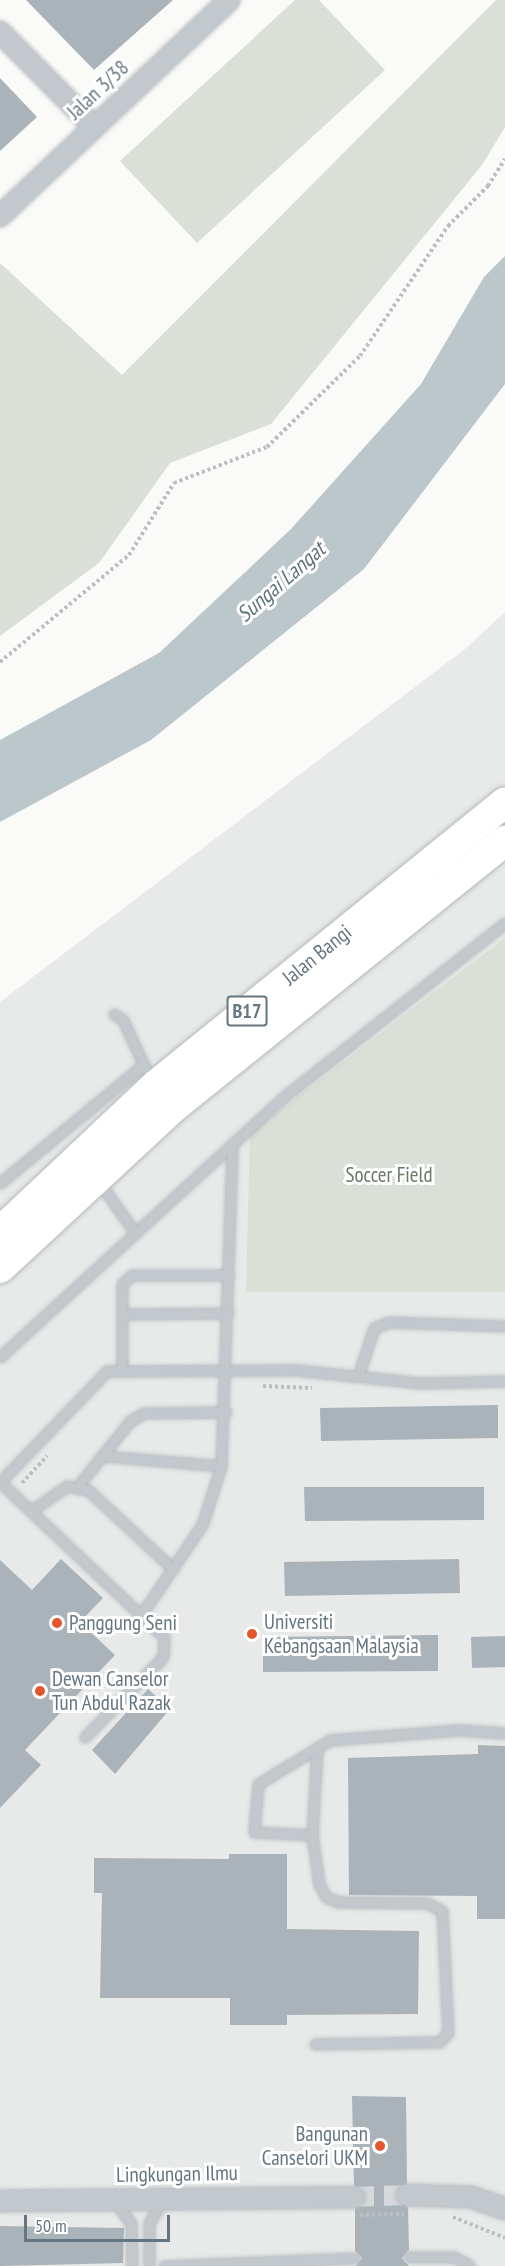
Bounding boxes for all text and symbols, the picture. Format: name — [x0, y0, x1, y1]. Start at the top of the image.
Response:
street label: Jalan 3/38 — [62, 55, 134, 125]
water label: Sungai Langat — [232, 537, 330, 627]
street label: Jalan Bangi — [277, 920, 357, 990]
road number: B17 — [226, 994, 268, 1028]
park label: Soccer Field — [345, 1162, 433, 1188]
place label: Universiti Kebangsaan Malaysia — [264, 1609, 419, 1659]
place label: Panggung Seni — [69, 1610, 177, 1636]
marker: Panggung Seni — [50, 1616, 64, 1630]
marker: Universiti Kebangsaan Malaysia — [245, 1627, 259, 1641]
place label: Dewan Canselor Tun Abdul Razak — [52, 1666, 172, 1716]
marker: Dewan Canselor Tun Abdul Razak — [33, 1684, 47, 1698]
place label: Bangunan Canselori UKM — [262, 2121, 368, 2171]
marker: Bangunan Canselori UKM — [373, 2139, 387, 2153]
street label: Lingkungan Ilmu — [116, 2160, 238, 2188]
scale bar — [27, 2203, 172, 2241]
text: 50 m — [35, 2214, 67, 2237]

